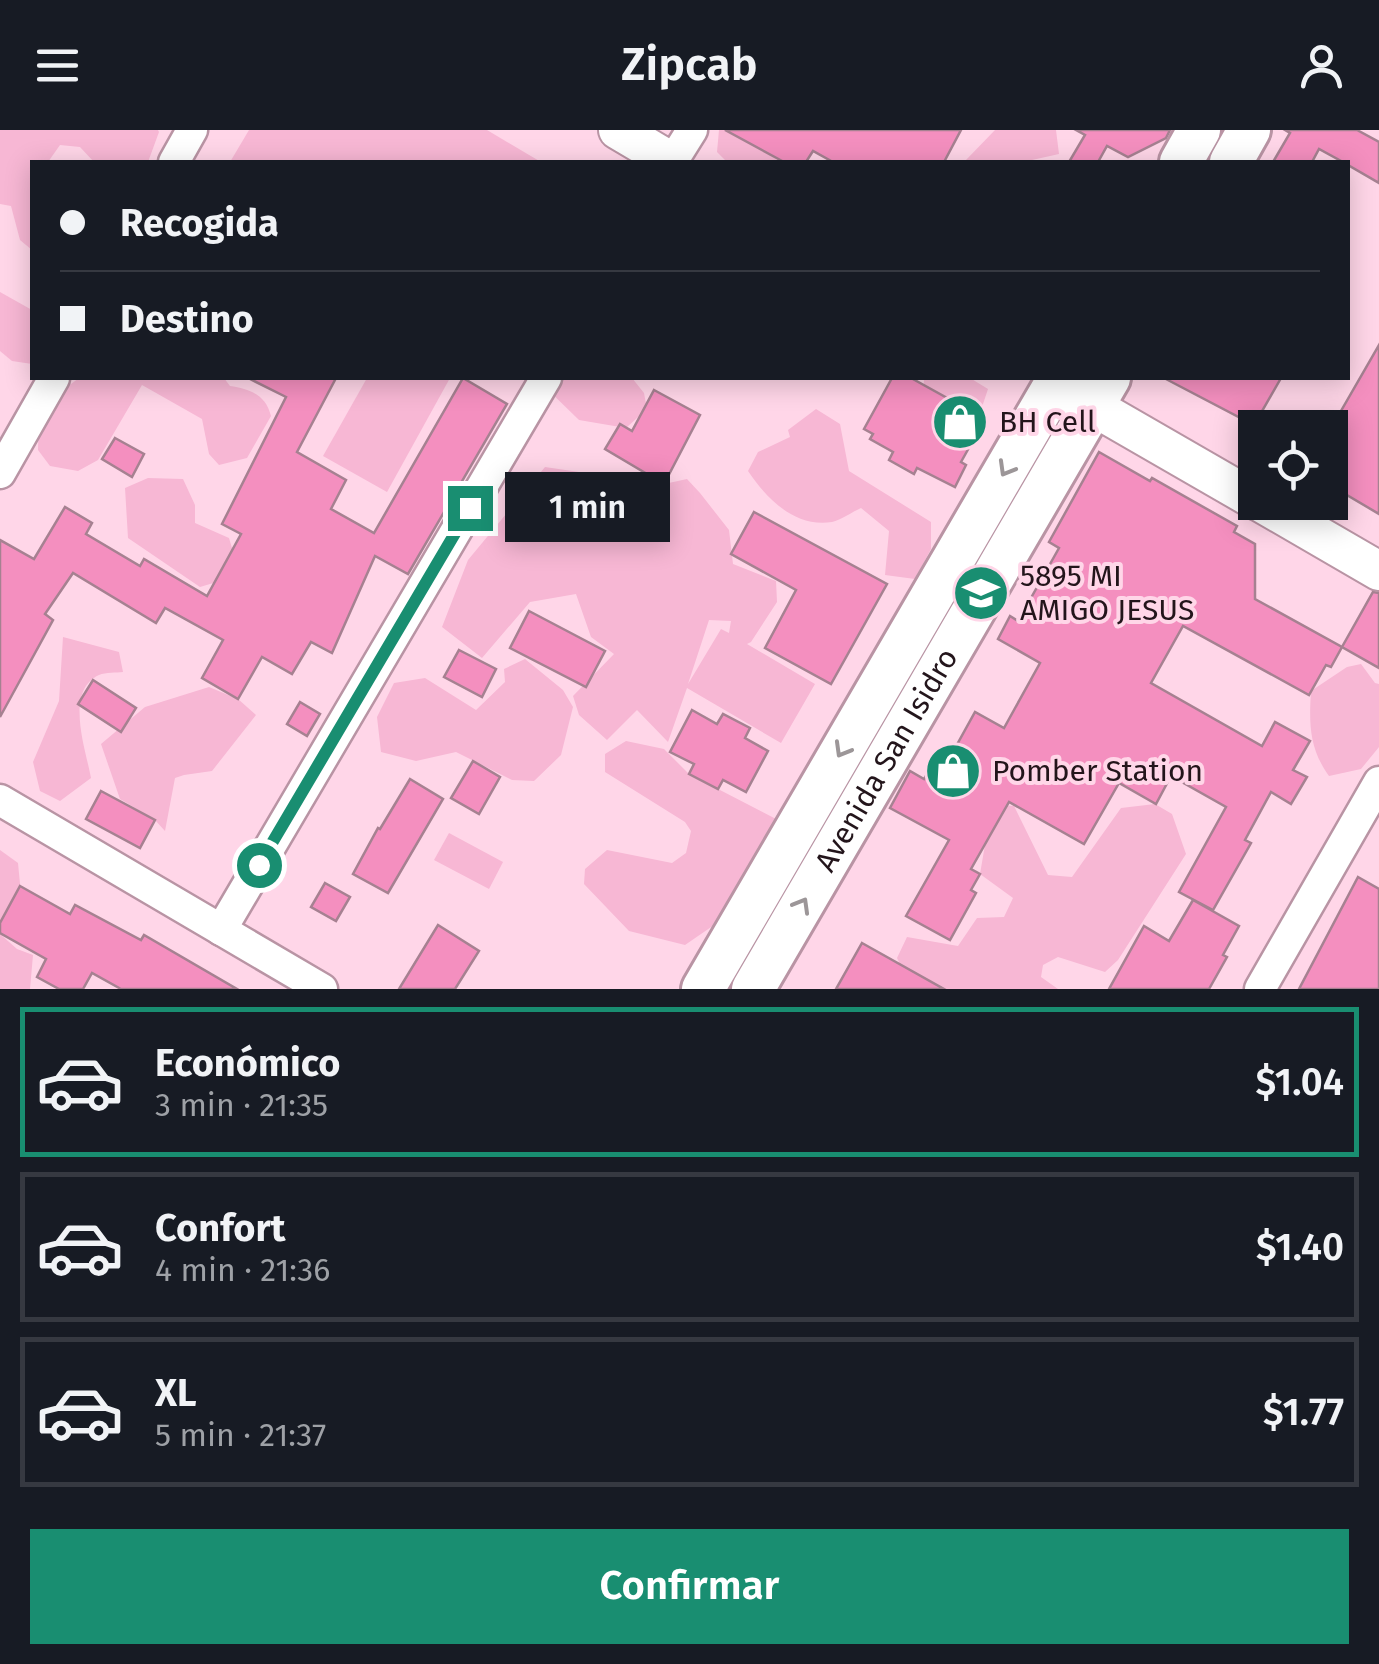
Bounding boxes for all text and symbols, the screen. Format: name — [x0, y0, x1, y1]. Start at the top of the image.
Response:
icon: menu — [30, 38, 85, 93]
text: Zipcab — [621, 38, 758, 92]
icon: person — [1294, 38, 1349, 93]
text: Recogida — [120, 200, 279, 246]
text: Destino — [120, 296, 254, 342]
shop icon: BH Cell — [930, 392, 990, 452]
place label: BH Cell — [999, 404, 1096, 440]
map controls — [1238, 410, 1348, 520]
button: locate — [1238, 410, 1348, 520]
one-way arrow — [999, 458, 1018, 476]
callout: 1 min — [505, 473, 670, 543]
route end — [448, 486, 493, 531]
text: 1 min — [549, 488, 626, 526]
place label: 5895 MI AMIGO JESUS — [1020, 558, 1194, 628]
school or university icon: 5895 MI AMIGO JESUS — [951, 563, 1011, 623]
street label: Avenida San Isidro — [807, 642, 965, 878]
one-way arrow — [835, 739, 855, 757]
shop icon: Pomber Station — [923, 741, 983, 801]
place label: Pomber Station — [992, 753, 1203, 789]
route start — [237, 843, 282, 888]
one-way arrow — [790, 898, 809, 916]
icon: car — [35, 1037, 125, 1127]
text: Económico — [155, 1040, 340, 1086]
text: $1.04 — [1255, 1059, 1344, 1105]
text: 3 min · 21:35 — [155, 1086, 328, 1124]
icon: car — [35, 1202, 125, 1292]
text: Confort — [155, 1205, 285, 1251]
text: $1.40 — [1256, 1224, 1344, 1270]
text: 4 min · 21:36 — [155, 1251, 330, 1289]
icon: car — [35, 1367, 125, 1457]
text: XL — [155, 1370, 197, 1416]
text: $1.77 — [1263, 1389, 1344, 1435]
text: 5 min · 21:37 — [155, 1416, 326, 1454]
button: Confirmar — [30, 1529, 1349, 1644]

